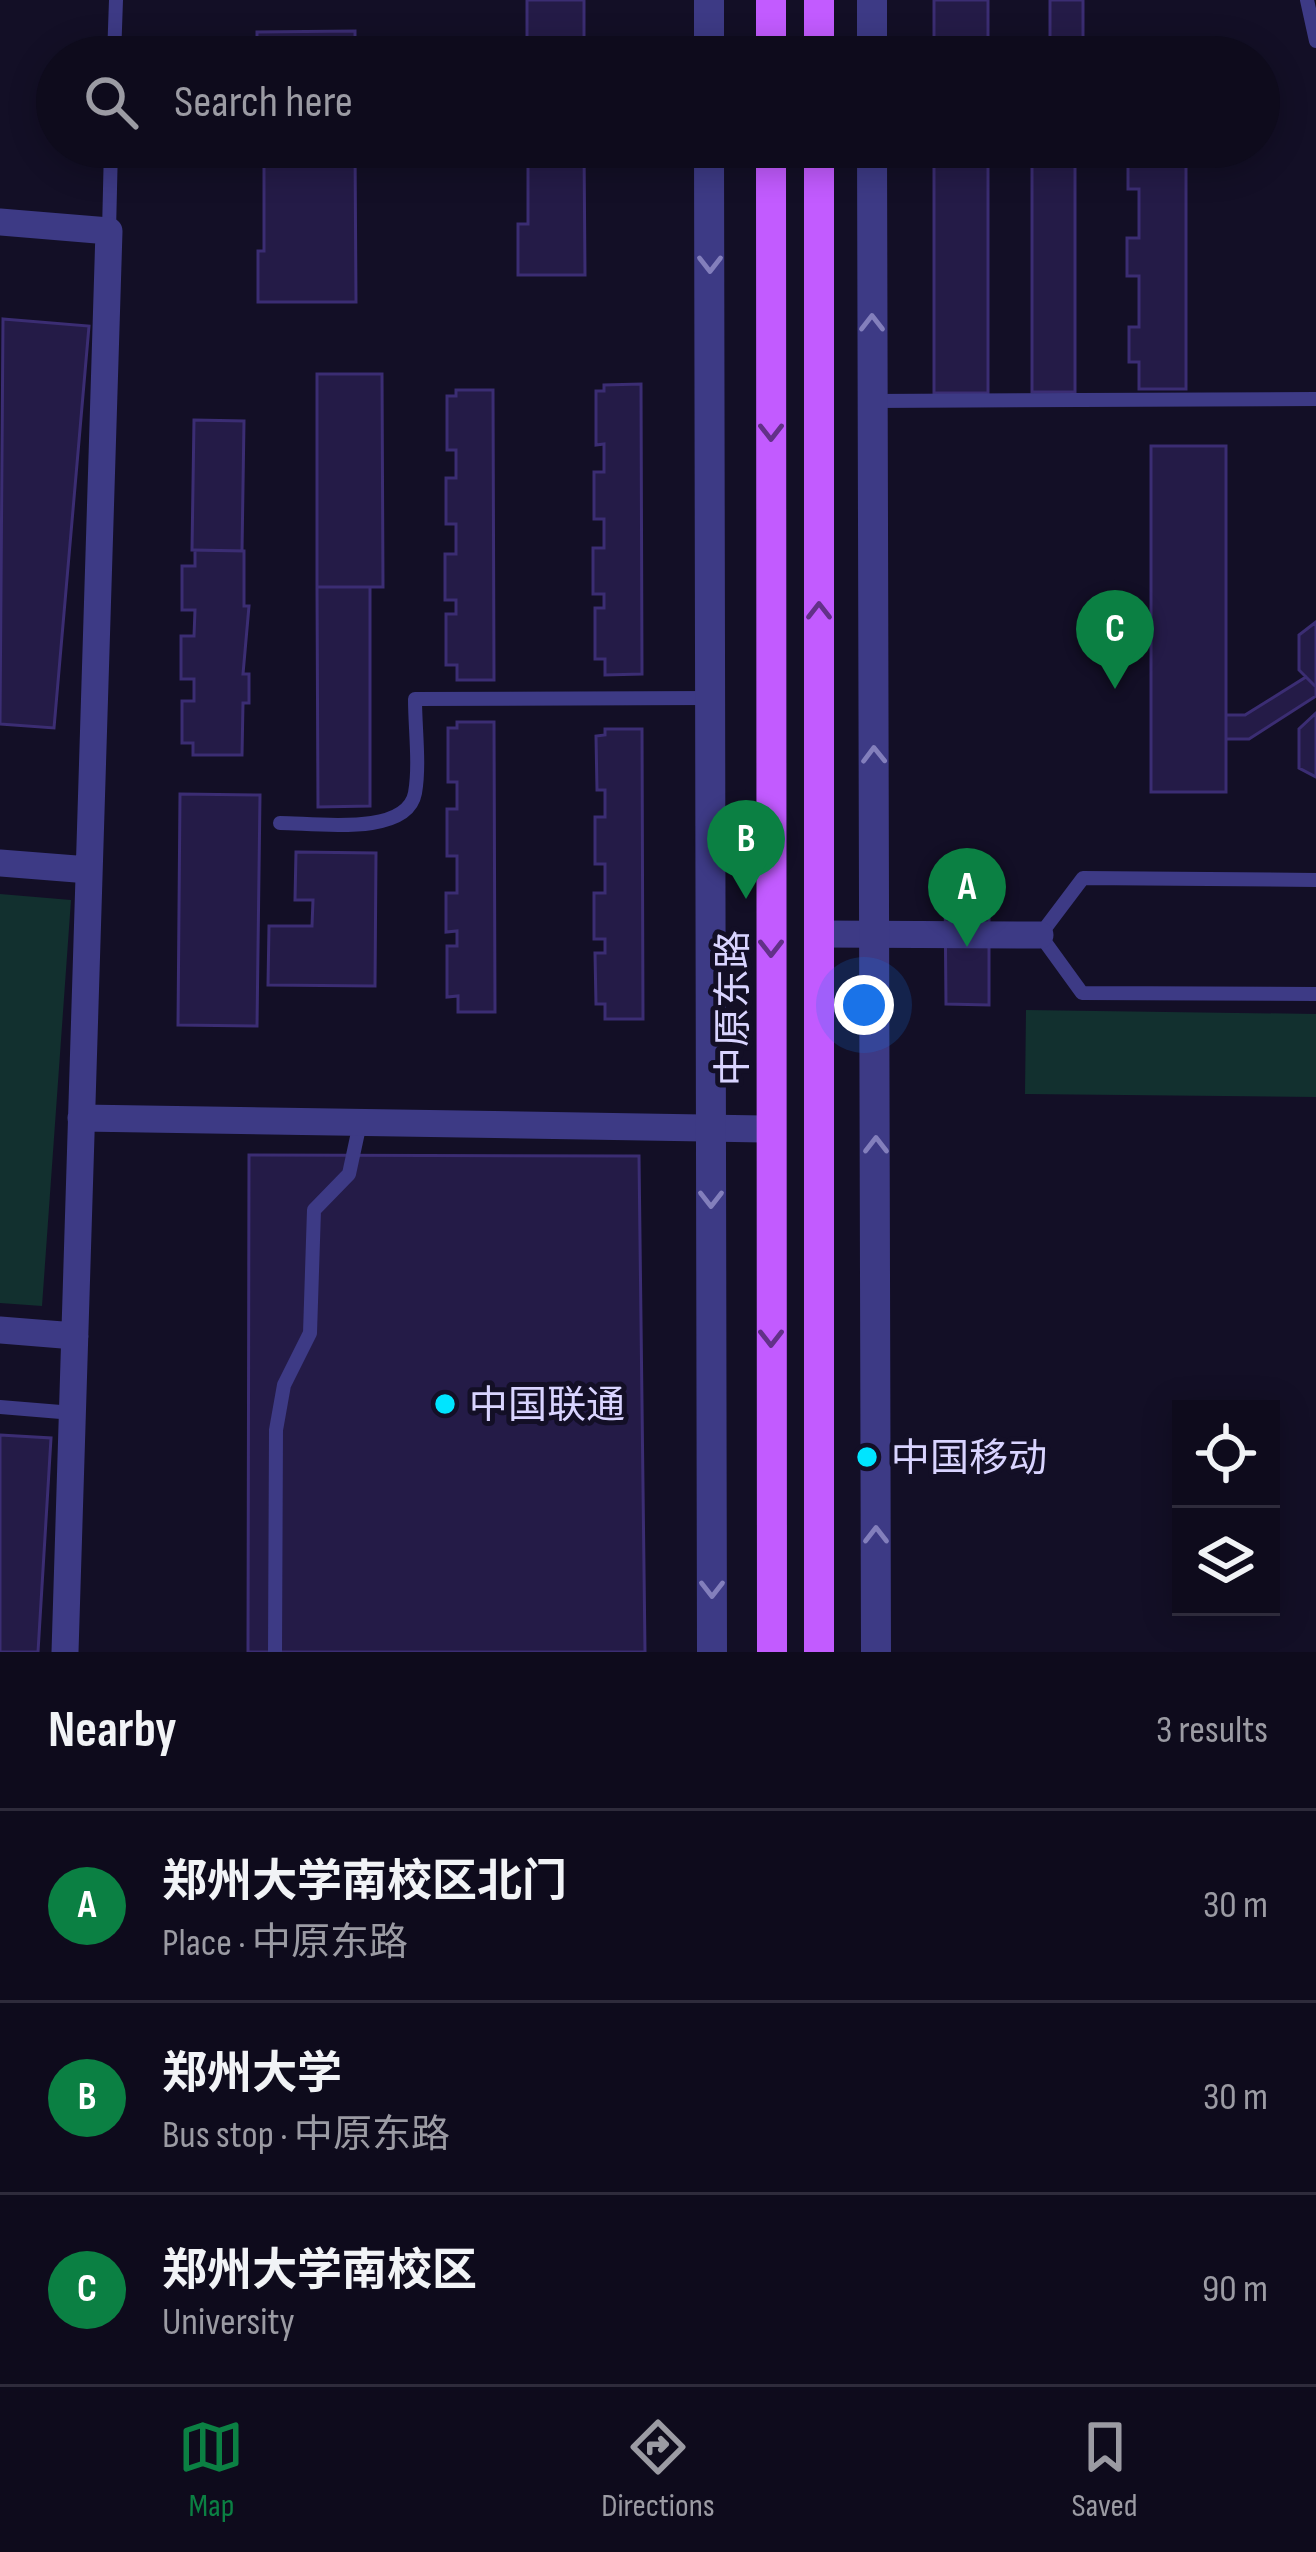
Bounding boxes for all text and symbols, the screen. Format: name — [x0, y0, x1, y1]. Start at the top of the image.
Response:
search box — [36, 36, 1280, 168]
icon: search — [78, 69, 144, 135]
text: Search here — [174, 75, 353, 130]
one-way arrow — [697, 256, 723, 274]
one-way arrow — [858, 313, 884, 332]
one-way arrow — [758, 424, 784, 442]
pin: C — [1076, 590, 1154, 689]
one-way arrow — [806, 601, 832, 619]
one-way arrow — [862, 745, 888, 764]
pin: B — [707, 800, 785, 899]
pin: A — [928, 848, 1006, 947]
street label: 中原东路 — [711, 930, 758, 1086]
one-way arrow — [758, 940, 784, 958]
your location — [834, 975, 894, 1035]
one-way arrow — [863, 1135, 889, 1153]
one-way arrow — [698, 1191, 724, 1209]
one-way arrow — [758, 1330, 784, 1348]
place label: 中国联通 — [469, 1383, 625, 1430]
marker: 中国联通 — [432, 1391, 458, 1417]
map controls — [1172, 1400, 1280, 1616]
button: locate — [1172, 1400, 1280, 1508]
place label: 中国移动 — [891, 1436, 1047, 1483]
marker: 中国移动 — [854, 1444, 880, 1470]
button: layers — [1172, 1508, 1280, 1616]
one-way arrow — [863, 1525, 889, 1543]
one-way arrow — [699, 1581, 725, 1599]
text: Nearby — [48, 1700, 177, 1761]
text: 3 results — [1156, 1707, 1268, 1754]
text: 郑州大学南校区北门 — [162, 1855, 567, 1910]
text: A — [78, 1882, 96, 1929]
text: 30 m — [1203, 1882, 1268, 1929]
text: Place · 中原东路 — [162, 1920, 408, 1967]
text: 郑州大学 — [162, 2047, 342, 2102]
text: B — [78, 2074, 96, 2121]
text: 30 m — [1203, 2074, 1268, 2121]
text: Bus stop · 中原东路 — [162, 2112, 450, 2159]
text: 郑州大学南校区 — [162, 2244, 477, 2299]
text: C — [77, 2266, 97, 2313]
text: 90 m — [1202, 2266, 1268, 2313]
text: University — [162, 2299, 295, 2346]
tab: Map — [178, 2414, 244, 2526]
tab: Directions — [601, 2414, 715, 2526]
tab: Saved — [1071, 2414, 1138, 2526]

